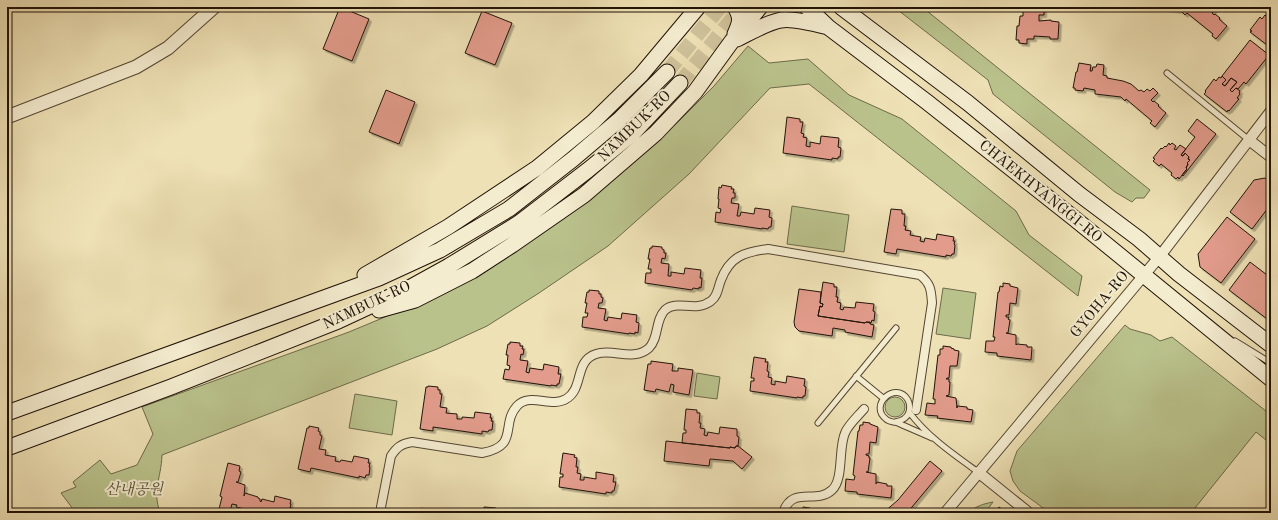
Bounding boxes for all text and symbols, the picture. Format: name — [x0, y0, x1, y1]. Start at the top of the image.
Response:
street label: NAMBUK-RO — [596, 89, 674, 165]
street label: CHAEKHYANGGI-RO — [976, 138, 1104, 246]
street label: GYOHA-RO — [1068, 269, 1132, 341]
street label: NAMBUK-RO — [321, 279, 413, 333]
park label: 산내공원 — [105, 481, 164, 498]

